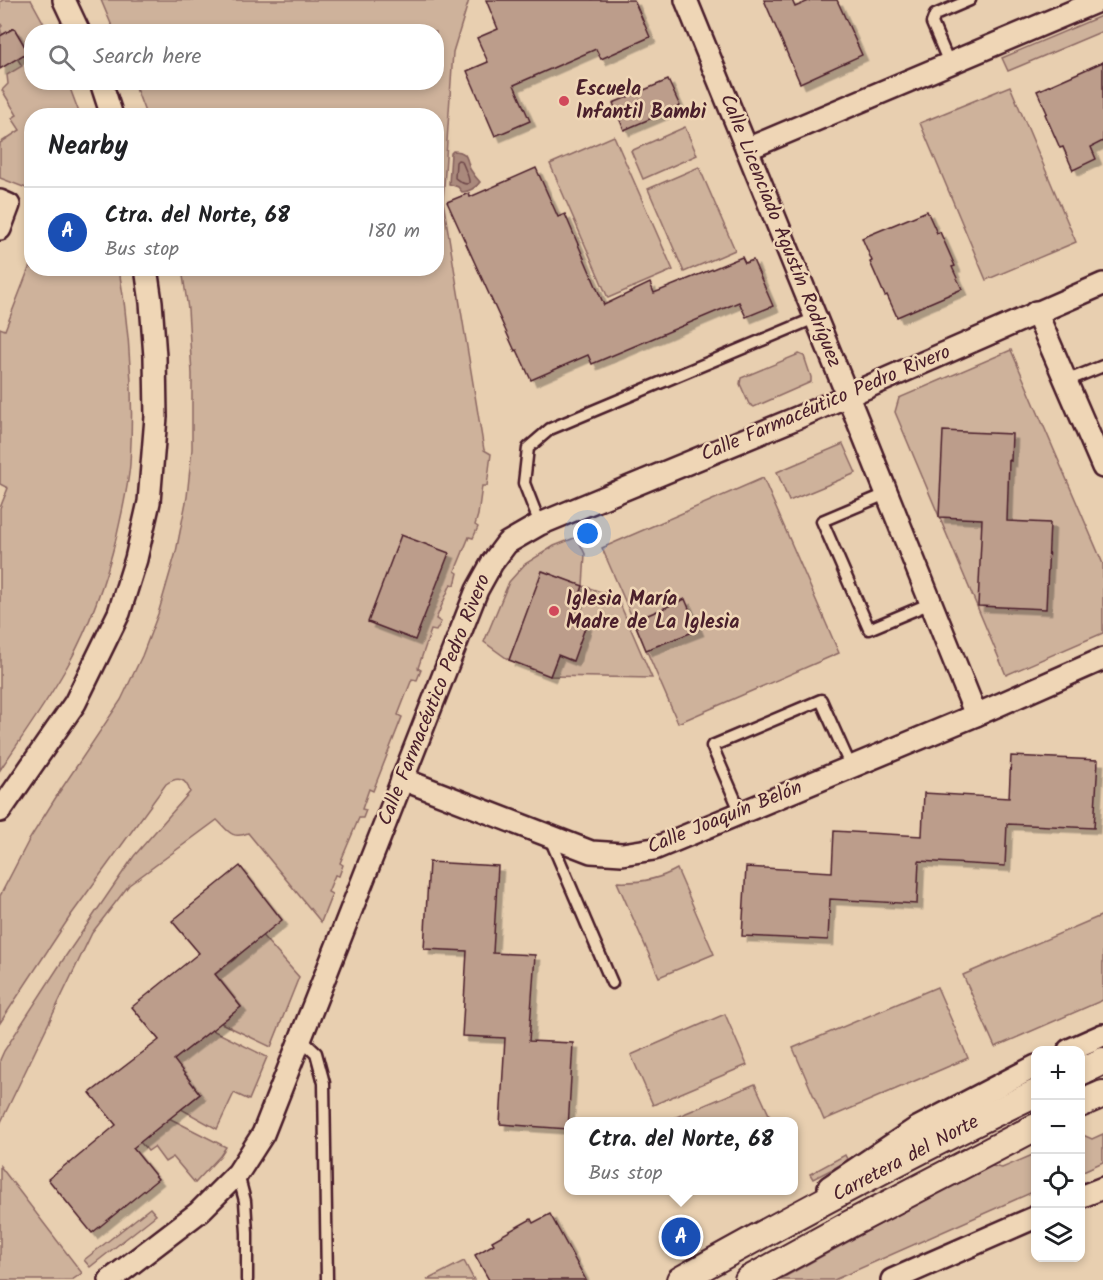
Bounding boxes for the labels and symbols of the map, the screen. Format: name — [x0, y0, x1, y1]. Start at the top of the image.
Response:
place label: Escuela Infantil Bambi — [576, 74, 707, 129]
street label: Calle Licenciado Agustín Rodríguez — [710, 89, 850, 373]
marker: Escuela Infantil Bambi — [557, 94, 571, 108]
street label: Calle Farmacéutico Pedro Rivero — [696, 337, 956, 471]
your location — [573, 519, 602, 548]
street label: Calle Farmacéutico Pedro Rivero — [370, 569, 500, 831]
place label: Iglesia María Madre de La Iglesia — [566, 584, 739, 639]
marker: Iglesia María Madre de La Iglesia — [547, 604, 561, 618]
street label: Calle Joaquín Belón — [643, 772, 807, 864]
street label: Carretera del Norte — [827, 1107, 985, 1211]
pin: A — [662, 1214, 700, 1260]

